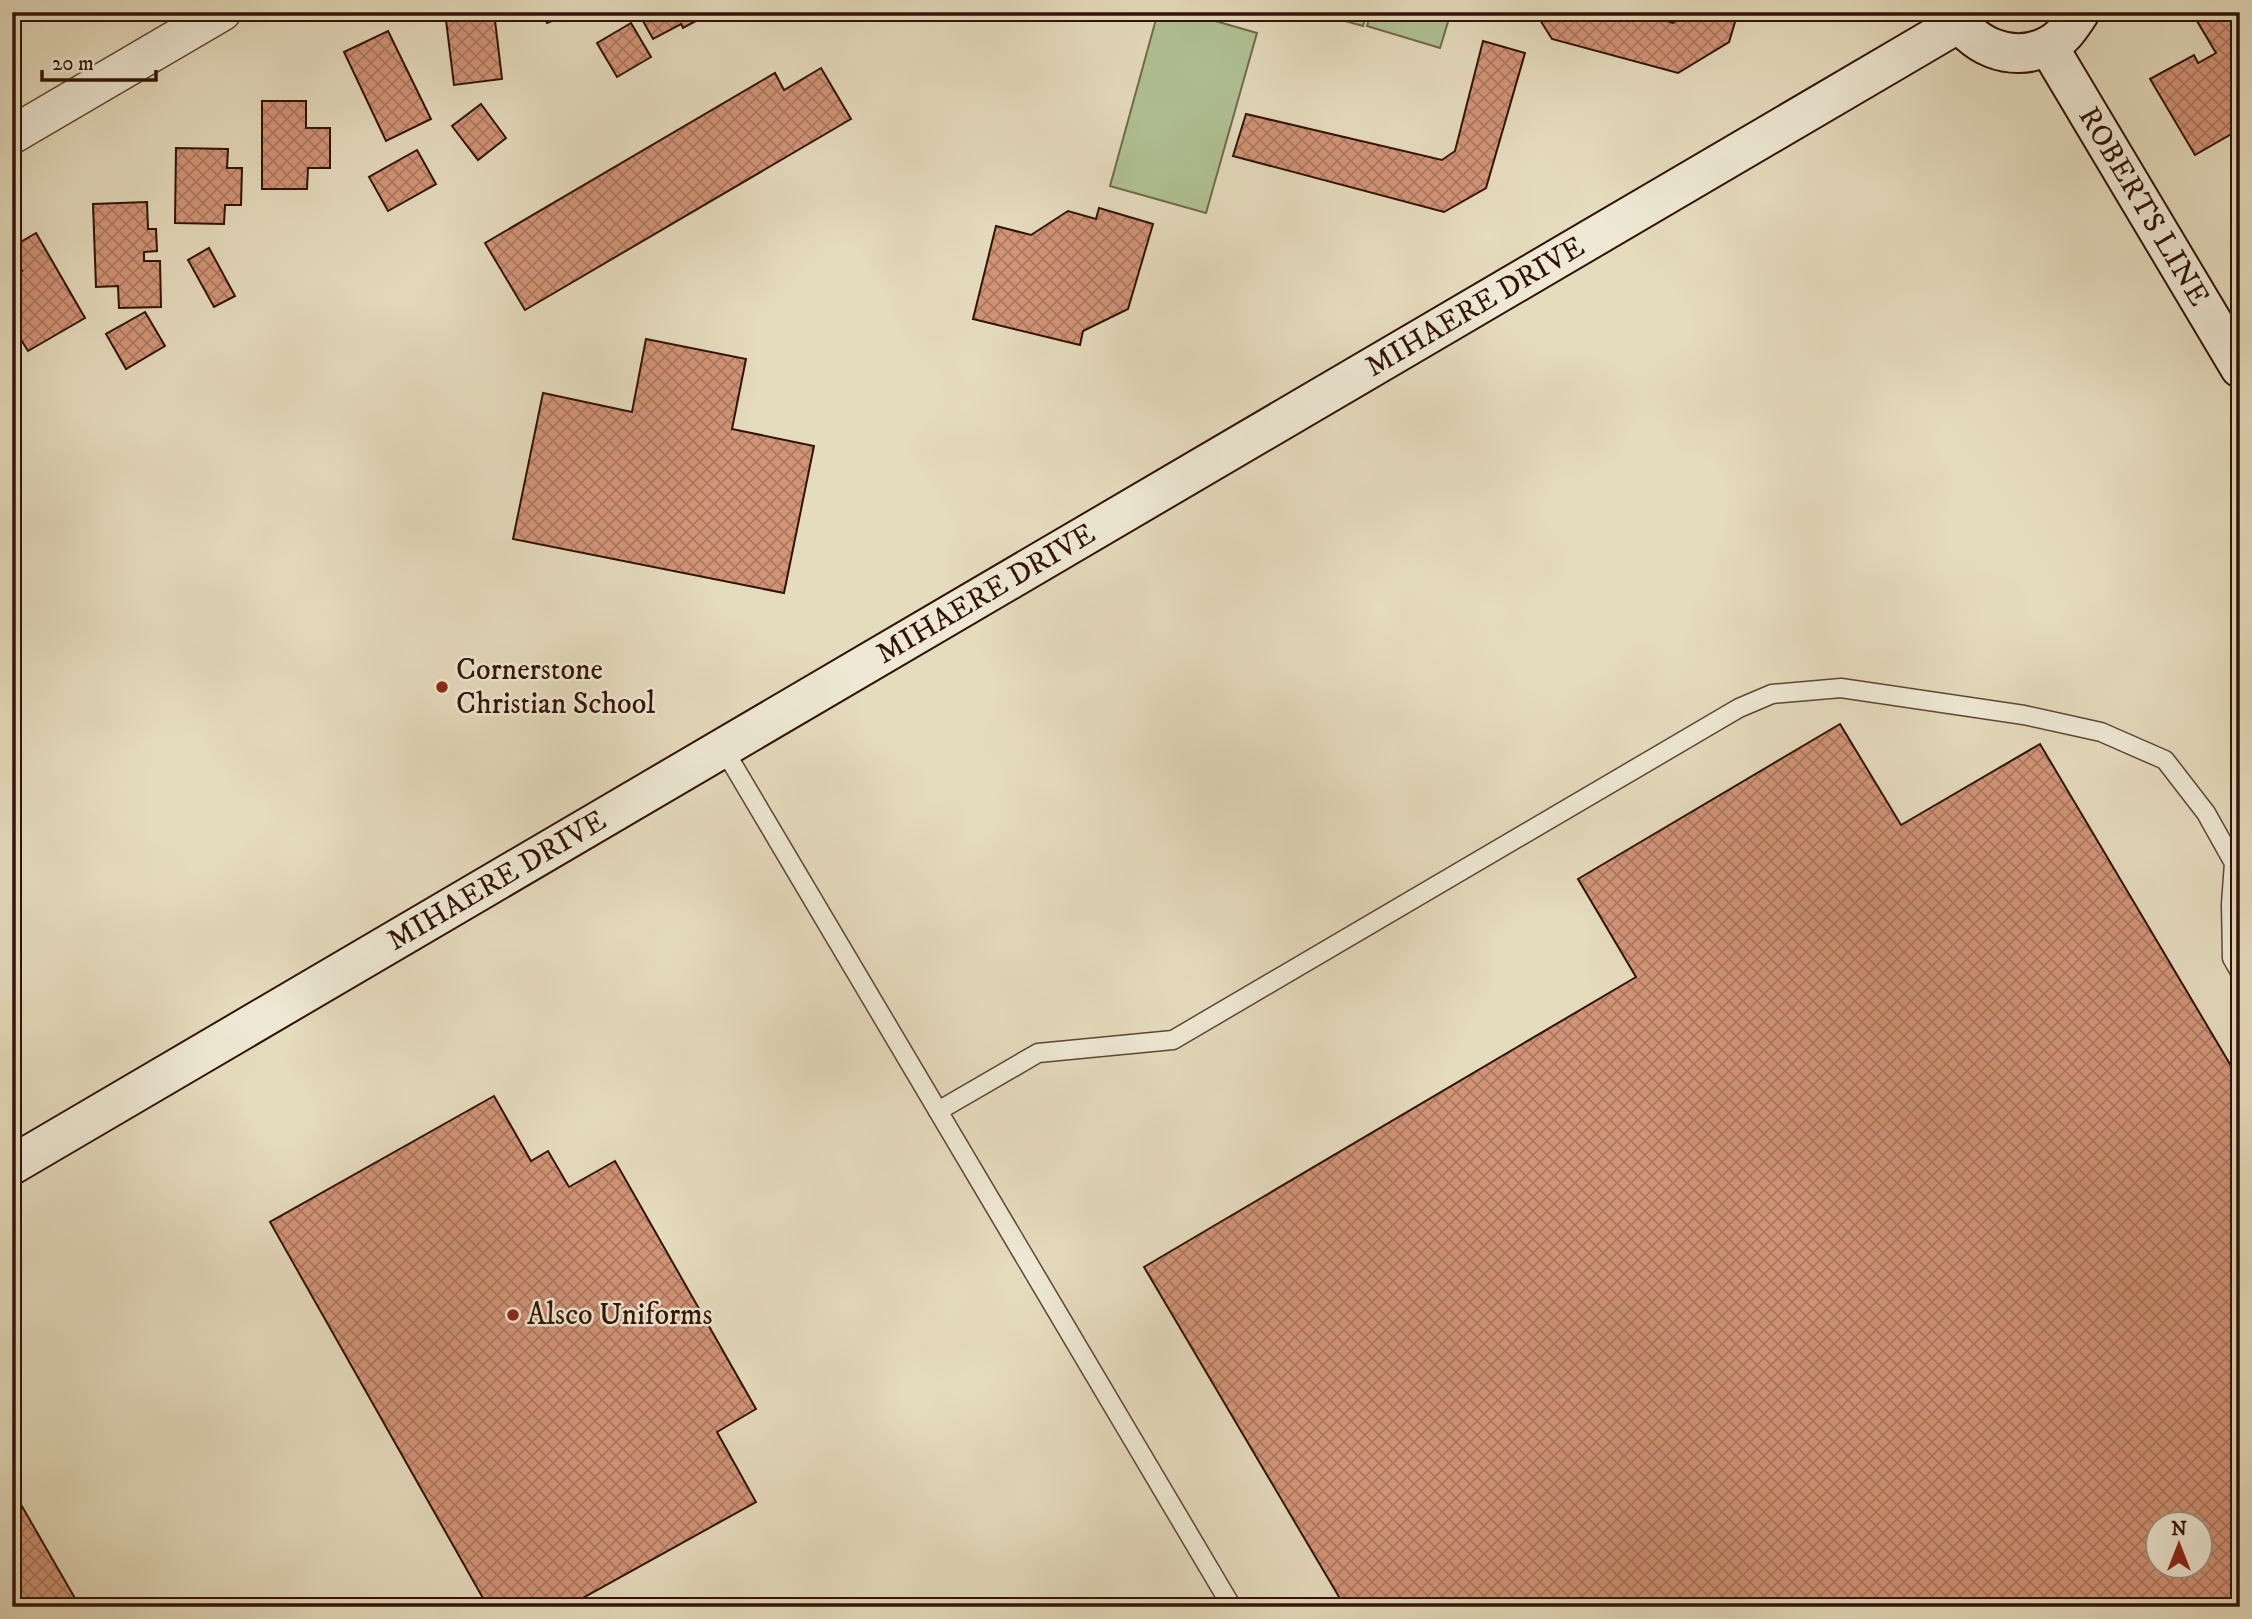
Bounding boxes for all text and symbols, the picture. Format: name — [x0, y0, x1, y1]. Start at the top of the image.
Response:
scale bar — [42, 38, 156, 82]
text: 20 m — [52, 51, 94, 77]
street label: ROBERTS LINE — [2070, 100, 2217, 313]
street label: MIHAERE DRIVE — [1359, 228, 1591, 386]
street label: MIHAERE DRIVE — [870, 515, 1102, 672]
place label: Cornerstone Christian School — [456, 652, 655, 723]
marker: Cornerstone Christian School — [434, 679, 450, 695]
street label: MIHAERE DRIVE — [381, 802, 613, 959]
place label: Alsco Uniforms — [527, 1297, 713, 1334]
marker: Alsco Uniforms — [505, 1307, 521, 1323]
north arrow — [2144, 1510, 2214, 1580]
text: N — [2171, 1518, 2187, 1541]

